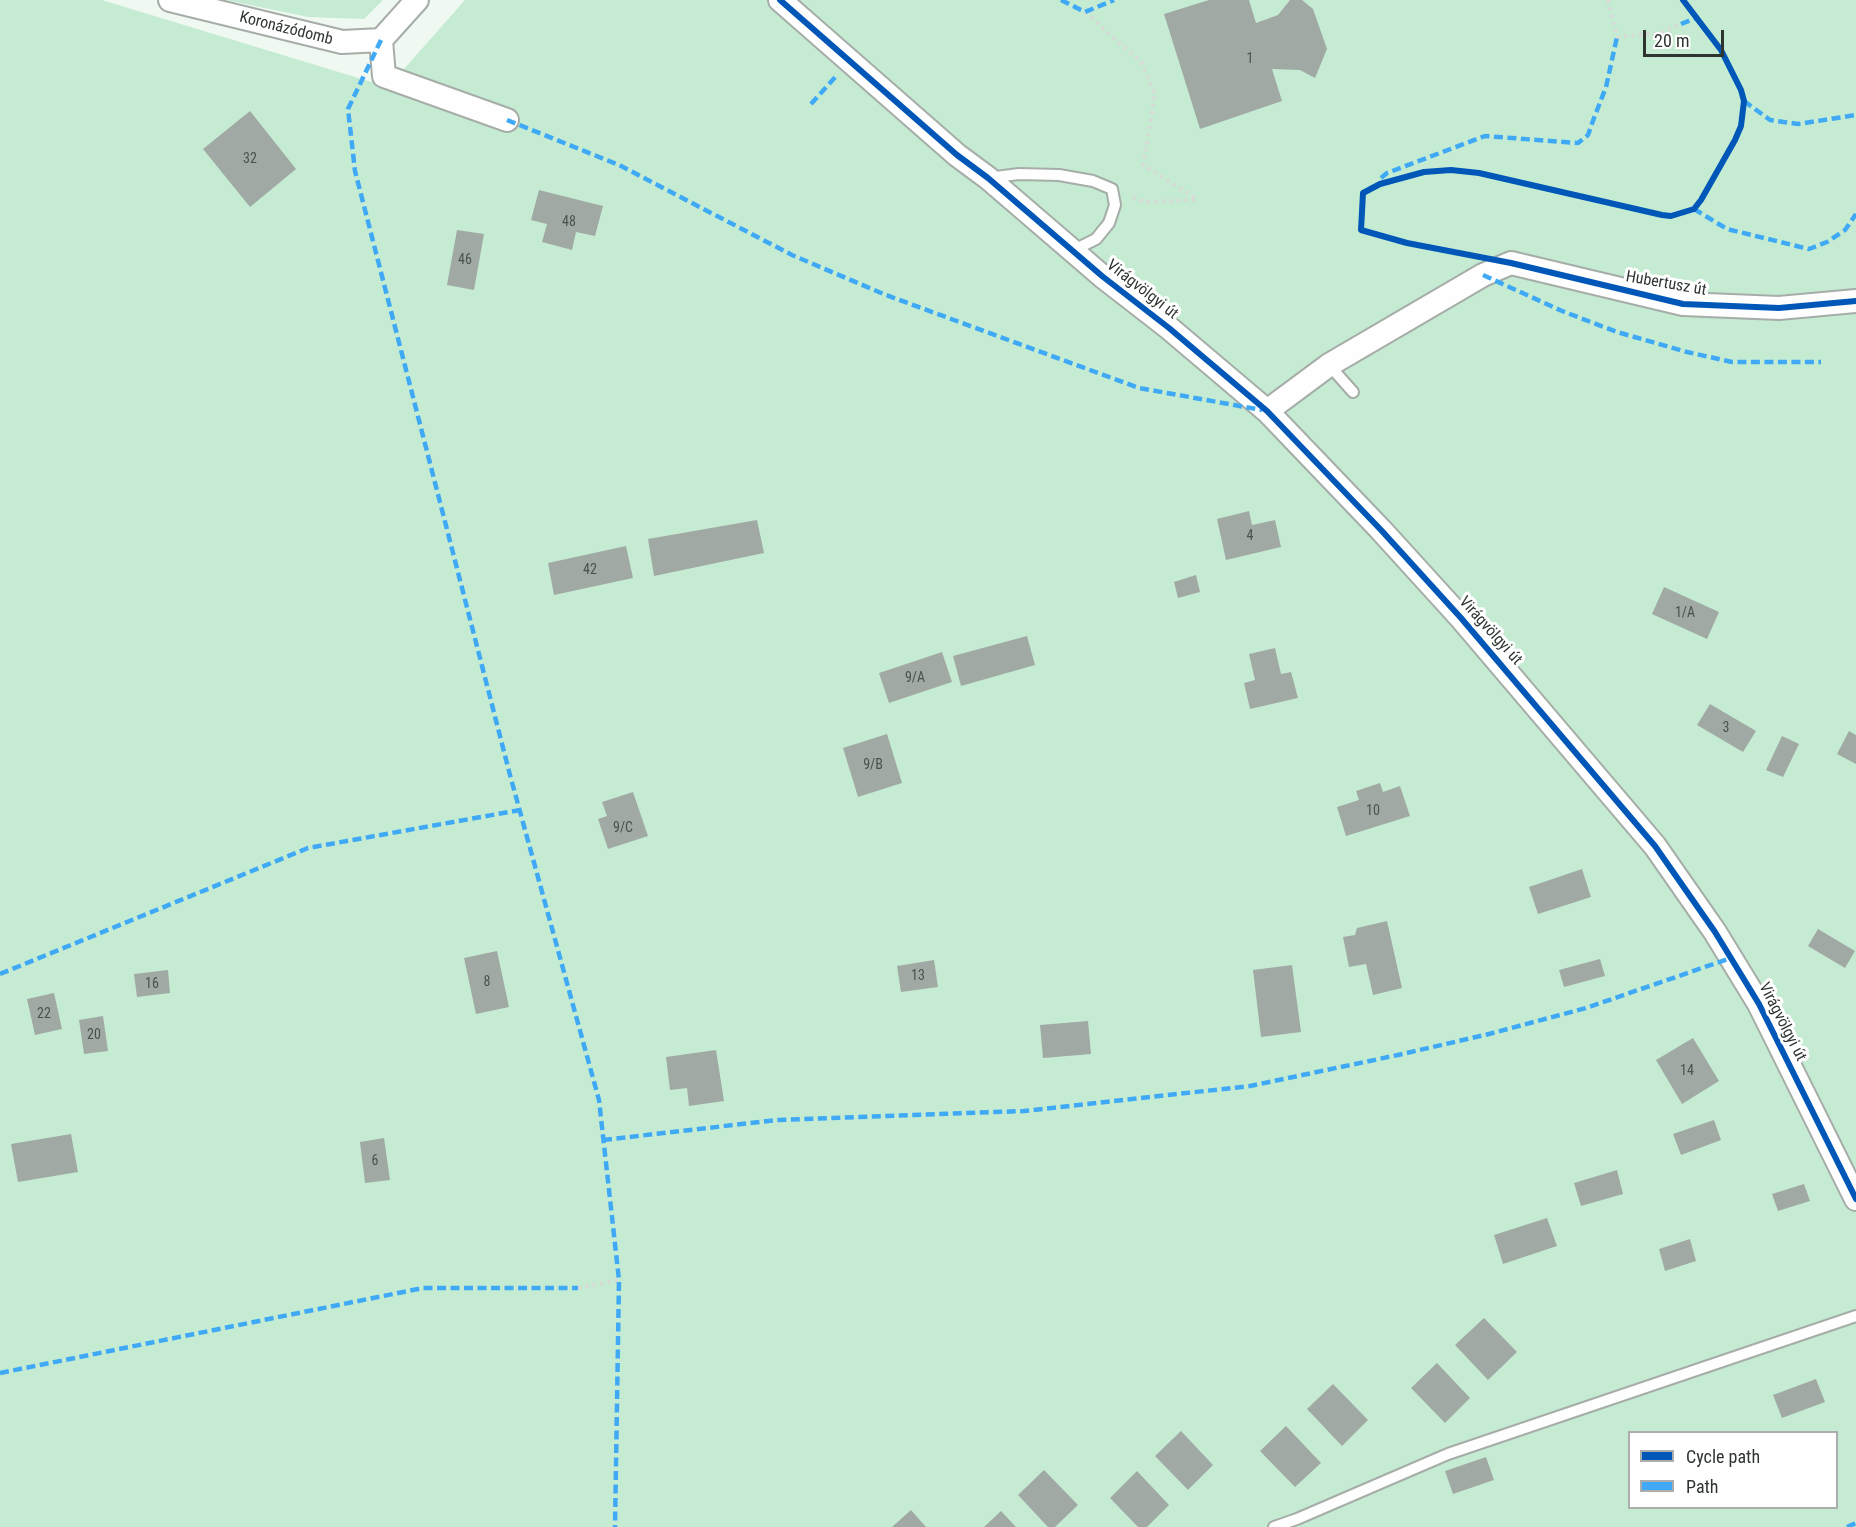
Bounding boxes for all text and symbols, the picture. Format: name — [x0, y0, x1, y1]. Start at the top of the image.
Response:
street label: Koronázódomb — [237, 8, 335, 50]
scale bar — [1646, 18, 1727, 56]
text: 20 m — [1654, 30, 1689, 51]
house number: 1 — [1247, 51, 1253, 67]
house number: 32 — [243, 151, 257, 167]
house number: 48 — [562, 214, 576, 230]
house number: 46 — [458, 252, 472, 268]
street label: Virágvölgyi út — [1102, 256, 1182, 324]
street label: Hubertusz út — [1624, 267, 1708, 301]
house number: 4 — [1247, 528, 1253, 544]
house number: 42 — [583, 562, 597, 578]
street label: Virágvölgyi út — [1454, 593, 1526, 669]
house number: 1/A — [1675, 605, 1695, 621]
house number: 9/A — [905, 670, 925, 686]
house number: 3 — [1723, 720, 1729, 736]
house number: 9/B — [863, 757, 883, 773]
house number: 10 — [1366, 803, 1380, 819]
house number: 9/C — [613, 820, 633, 836]
house number: 13 — [911, 968, 925, 984]
house number: 8 — [484, 974, 490, 990]
house number: 16 — [145, 976, 159, 992]
street label: Virágvölgyi út — [1754, 980, 1810, 1064]
house number: 22 — [37, 1006, 51, 1022]
house number: 20 — [87, 1027, 101, 1043]
house number: 14 — [1680, 1063, 1694, 1079]
house number: 6 — [372, 1153, 378, 1169]
legend — [1628, 1431, 1838, 1509]
text: Cycle path — [1686, 1446, 1760, 1467]
text: Path — [1686, 1476, 1719, 1497]

